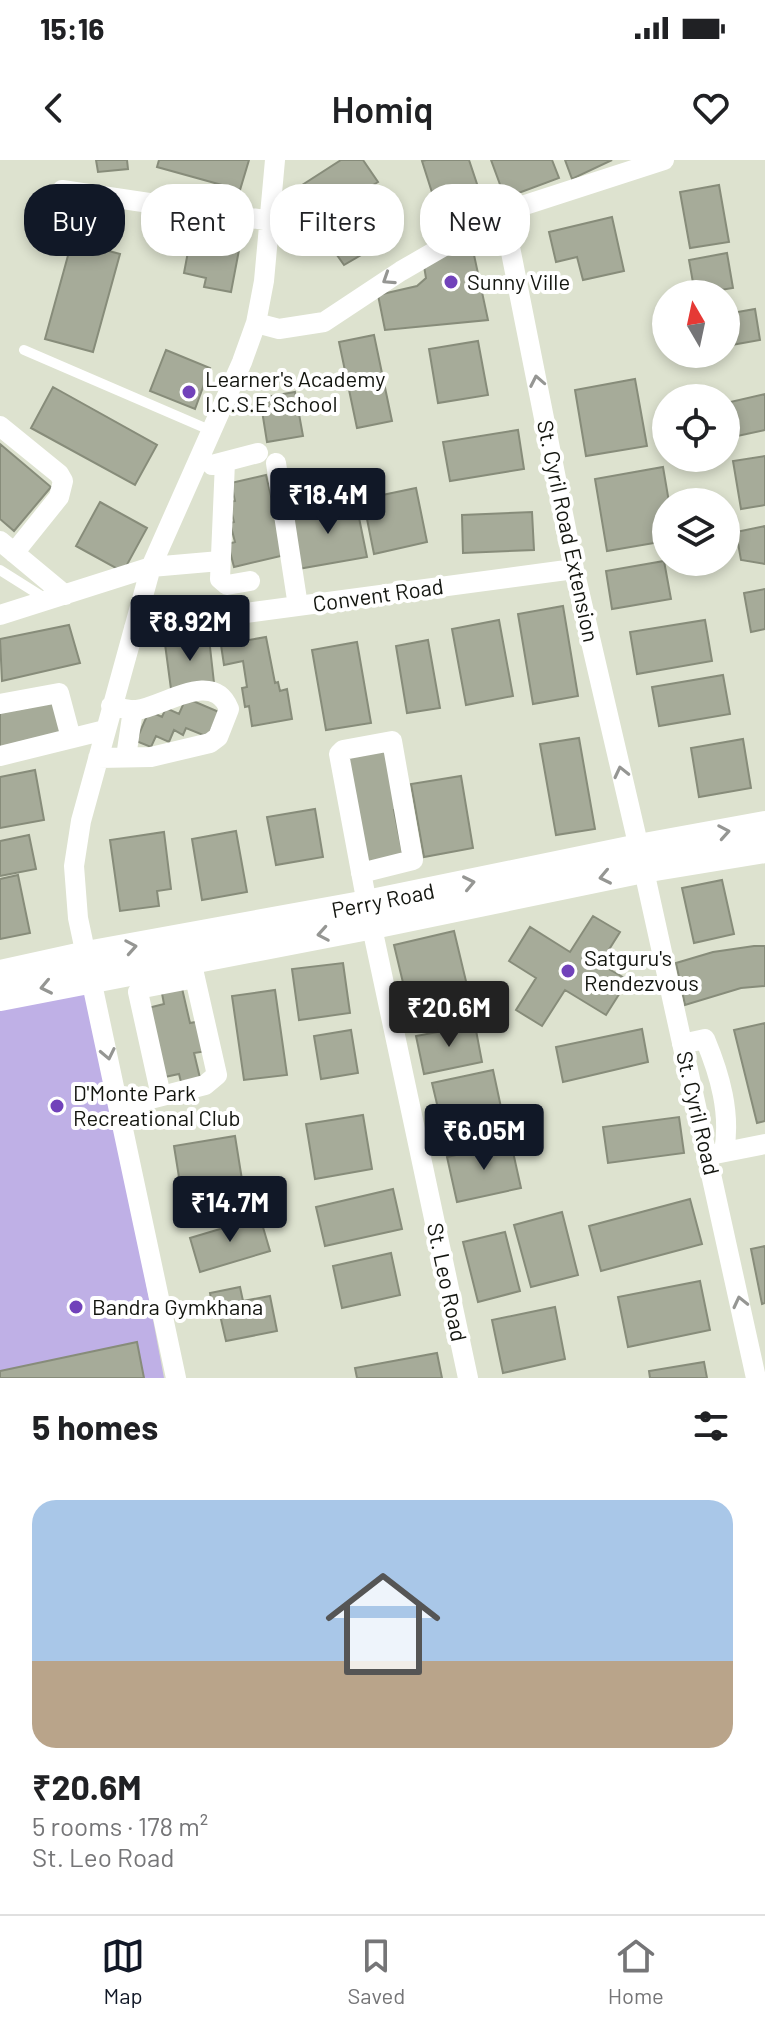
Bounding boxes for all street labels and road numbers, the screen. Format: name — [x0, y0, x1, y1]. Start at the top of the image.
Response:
street label: St. Cyril Road Extension — [533, 418, 605, 644]
street label: Convent Road — [311, 572, 445, 616]
street label: Perry Road — [329, 876, 436, 922]
street label: St. Cyril Road — [672, 1048, 726, 1177]
street label: St. Leo Road — [423, 1220, 473, 1343]

